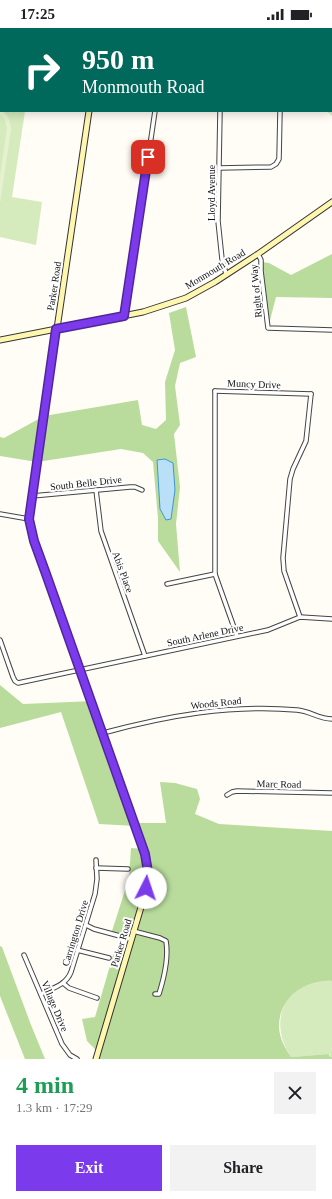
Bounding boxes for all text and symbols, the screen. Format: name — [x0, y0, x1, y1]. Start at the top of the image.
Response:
text: 17:25 — [20, 6, 55, 22]
icon: right — [16, 44, 68, 96]
text: 950 m — [82, 44, 154, 75]
text: Monmouth Road — [82, 77, 205, 97]
pin — [131, 140, 165, 174]
icon: arrive — [137, 146, 159, 168]
street label: Lloyd Avenue — [206, 164, 217, 221]
street label: Monmouth Road — [183, 247, 247, 291]
street label: Parker Road — [45, 261, 63, 311]
street label: Right of Way — [248, 264, 264, 318]
street label: Muncy Drive — [227, 378, 282, 390]
street label: South Belle Drive — [50, 474, 123, 492]
street label: Abis Place — [110, 550, 136, 595]
street label: South Arlene Drive — [166, 621, 245, 648]
street label: Woods Road — [190, 695, 242, 711]
street label: Marc Road — [257, 778, 301, 790]
position arrow — [125, 867, 167, 909]
street label: Carrington Drive — [60, 898, 90, 967]
street label: Parker Road — [108, 918, 134, 968]
street label: Village Drive — [39, 979, 71, 1034]
text: 4 min — [16, 1072, 74, 1098]
button: close — [274, 1072, 316, 1114]
text: 1.3 km · 17:29 — [16, 1100, 93, 1115]
button: Exit — [16, 1145, 162, 1191]
button: Share — [170, 1145, 316, 1191]

